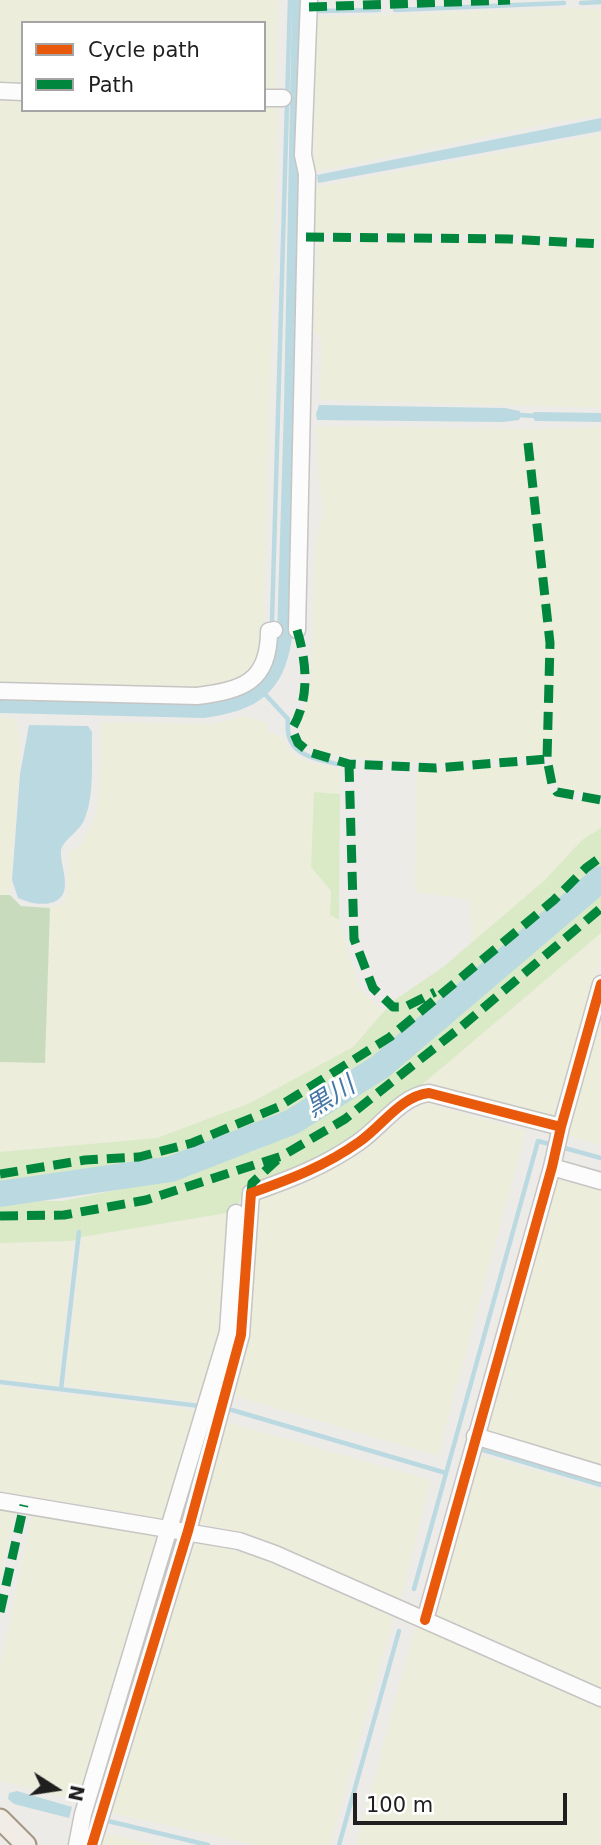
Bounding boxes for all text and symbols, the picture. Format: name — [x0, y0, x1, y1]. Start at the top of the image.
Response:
legend — [21, 21, 266, 112]
text: Cycle path — [88, 38, 200, 62]
text: Path — [88, 73, 134, 97]
water label: 黒川 — [301, 1071, 361, 1125]
north arrow — [21, 1754, 91, 1824]
scale bar — [356, 1778, 570, 1822]
text: N — [64, 1783, 89, 1803]
text: 100 m — [366, 1793, 433, 1817]

